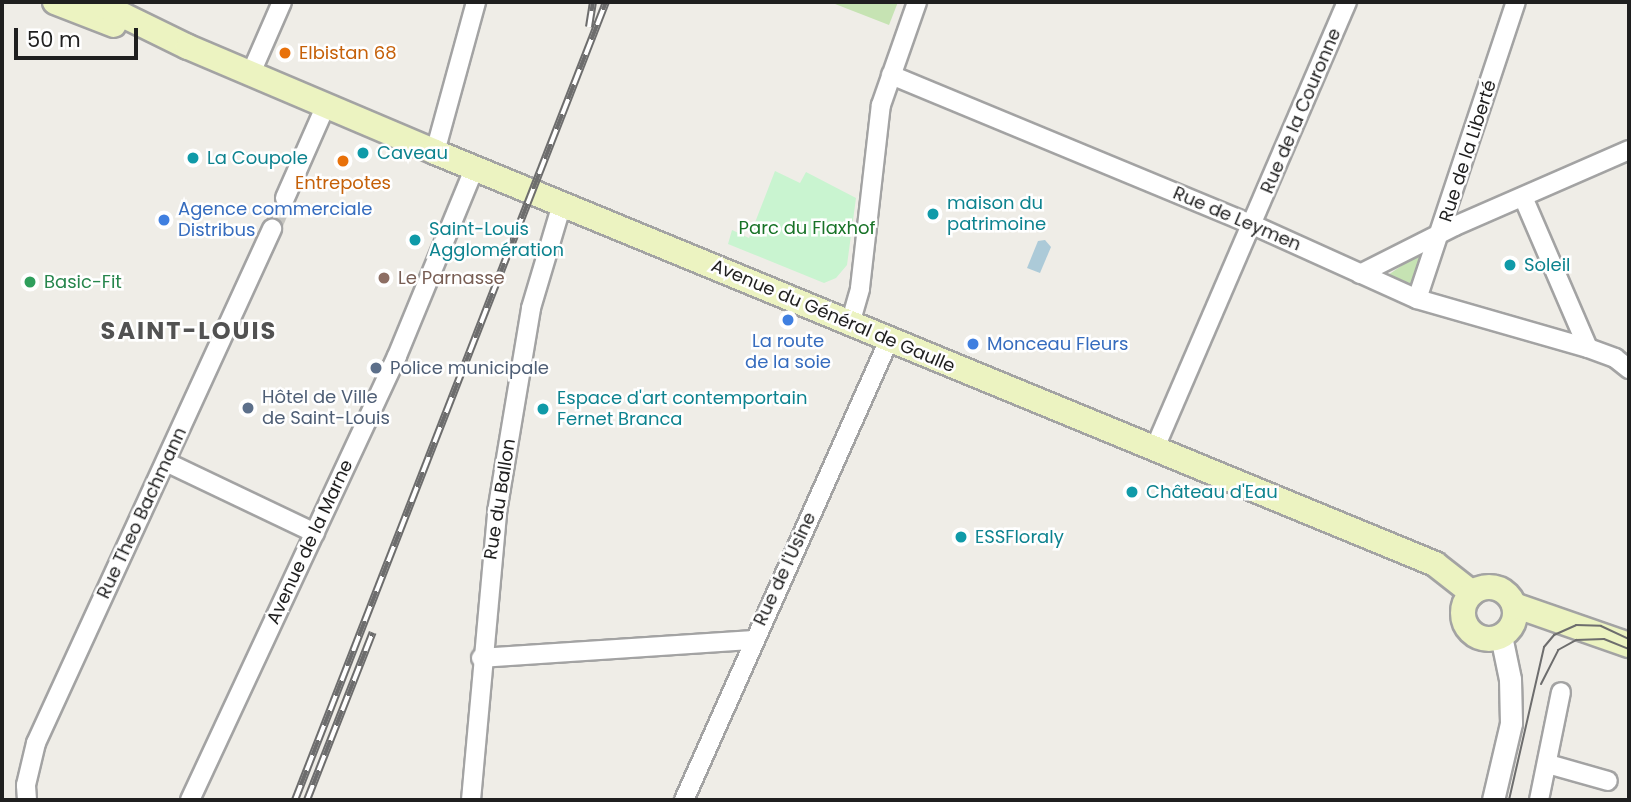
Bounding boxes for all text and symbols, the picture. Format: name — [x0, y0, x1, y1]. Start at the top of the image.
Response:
scale bar — [18, 14, 142, 58]
text: 50 m — [27, 25, 81, 54]
street label: Rue de la Couronne — [1256, 25, 1346, 197]
place label: Elbistan 68 — [299, 42, 396, 64]
marker: Elbistan 68 — [277, 45, 293, 61]
street label: Rue de la Liberté — [1435, 77, 1501, 225]
place label: Caveau — [377, 142, 448, 164]
marker: Caveau — [355, 145, 371, 161]
place label: La Coupole — [207, 147, 308, 169]
marker: La Coupole — [185, 150, 201, 166]
marker: Entrepotes — [335, 153, 351, 169]
place label: Entrepotes — [295, 172, 391, 194]
street label: Rue de Leymen — [1170, 182, 1304, 256]
place label: maison du patrimoine — [947, 193, 1046, 235]
place label: Agence commerciale Distribus — [178, 199, 372, 242]
marker: maison du patrimoine — [925, 206, 941, 222]
marker: Agence commerciale Distribus — [156, 212, 172, 228]
park label: Parc du Flaxhof — [739, 217, 875, 239]
place label: Saint-Louis Agglomération — [429, 219, 564, 262]
marker: Saint-Louis Agglomération — [407, 232, 423, 248]
place label: Soleil — [1524, 254, 1571, 276]
street label: Avenue du Général de Gaulle — [708, 255, 958, 377]
marker: Soleil — [1502, 257, 1518, 273]
place label: Le Parnasse — [398, 267, 505, 289]
marker: Le Parnasse — [376, 270, 392, 286]
place label: Basic-Fit — [44, 271, 122, 293]
marker: Basic-Fit — [22, 274, 38, 290]
marker: La route de la soie — [780, 312, 796, 328]
district label: SAINT-LOUIS — [102, 317, 276, 345]
place label: La route de la soie — [745, 331, 831, 374]
place label: Monceau Fleurs — [987, 333, 1128, 355]
marker: Monceau Fleurs — [965, 336, 981, 352]
place label: Police municipale — [390, 357, 549, 379]
marker: Police municipale — [368, 360, 384, 376]
place label: Hôtel de Ville de Saint-Louis — [262, 387, 390, 430]
place label: Espace d'art contemportain Fernet Branca — [557, 388, 807, 430]
marker: Hôtel de Ville de Saint-Louis — [240, 400, 256, 416]
marker: Espace d'art contemportain Fernet Branca — [535, 401, 551, 417]
street label: Rue Theo Bachmann — [93, 424, 191, 602]
street label: Rue du Ballon — [480, 437, 520, 561]
street label: Avenue de la Marne — [262, 456, 358, 628]
place label: Château d'Eau — [1146, 481, 1278, 503]
marker: Château d'Eau — [1124, 484, 1140, 500]
street label: Rue de l'Usine — [749, 509, 821, 629]
place label: ESSFloraly — [975, 526, 1064, 548]
marker: ESSFloraly — [953, 529, 969, 545]

